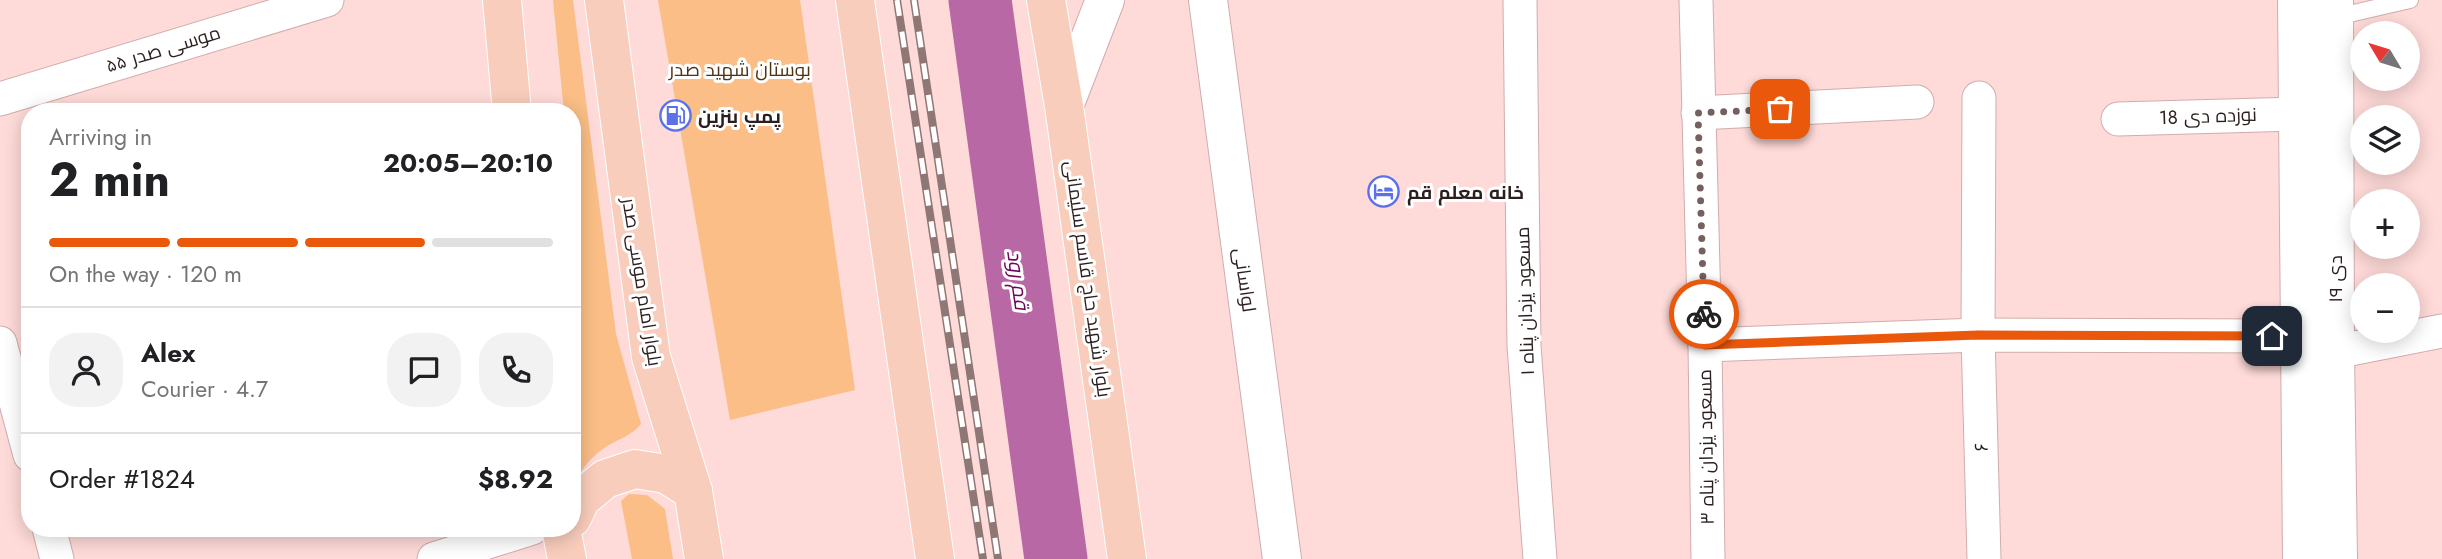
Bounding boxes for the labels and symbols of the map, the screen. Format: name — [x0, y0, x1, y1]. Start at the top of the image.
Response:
street label: موسی صدر ۵۵ — [102, 19, 224, 79]
north arrow — [2350, 21, 2420, 91]
park label: بوستان شهید صدر — [668, 56, 811, 83]
pin — [1750, 79, 1810, 139]
fuel station icon: پمپ بنزین — [658, 99, 692, 133]
street label: نوزده دی 18 — [2159, 101, 2257, 131]
place label: پمپ بنزین — [698, 103, 781, 130]
street label: بلوار شهید حاج قاسم سلیمانی — [1058, 159, 1118, 399]
hotel icon: خانه معلم قم — [1367, 175, 1401, 209]
place label: خانه معلم قم — [1407, 179, 1524, 206]
street label: بلوار امام موسی صدر — [615, 195, 669, 368]
street label: ۱ مسعود یزدان پناه — [1509, 226, 1541, 376]
street label: لواسانی — [1227, 246, 1263, 314]
water label: قم رود — [999, 248, 1037, 313]
street label: ۱۹ دی — [2322, 255, 2349, 303]
courier — [1669, 279, 1739, 349]
pin — [2242, 306, 2302, 366]
street label: ۳ مسعود یزدان پناه — [1691, 369, 1721, 525]
street label: ۶ — [1967, 442, 1995, 452]

